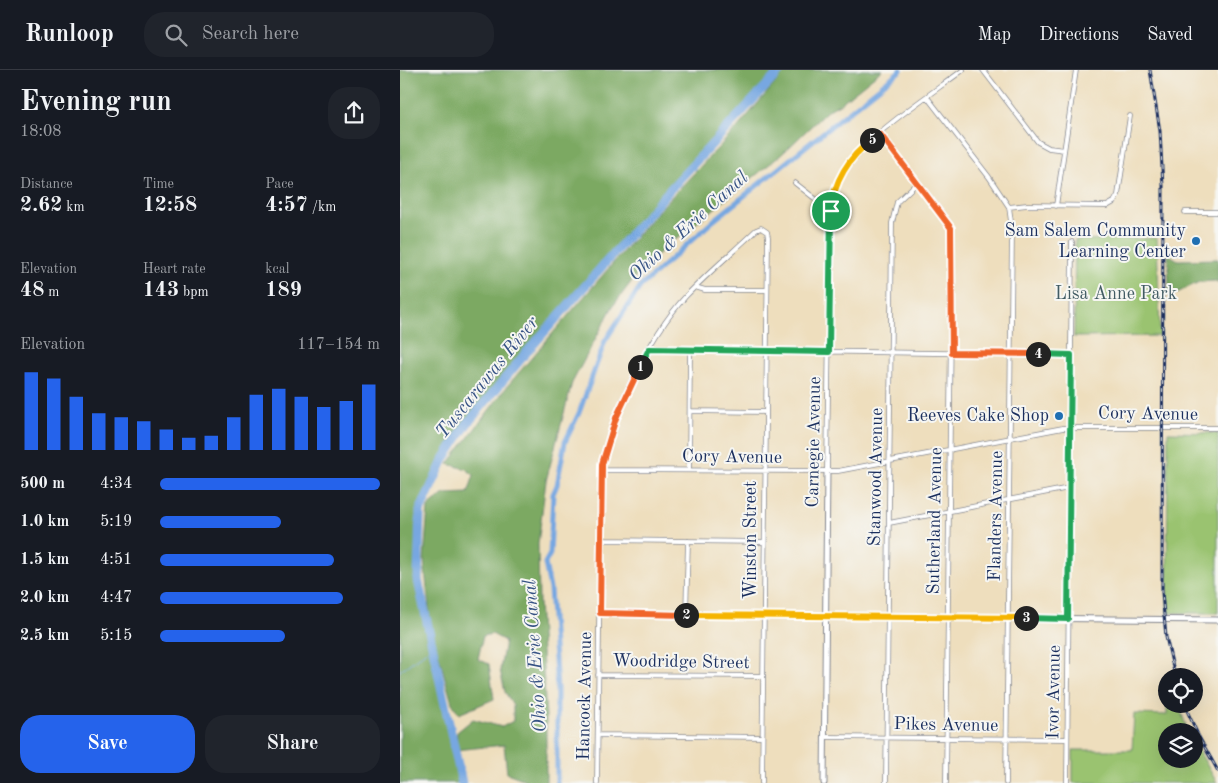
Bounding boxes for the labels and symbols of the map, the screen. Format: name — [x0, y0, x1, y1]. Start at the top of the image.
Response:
pin: 5 — [860, 128, 884, 152]
water label: Ohio & Erie Canal — [626, 168, 753, 285]
pin — [810, 190, 852, 232]
place label: Sam Salem Community Learning Center — [1004, 222, 1187, 261]
marker: Sam Salem Community Learning Center — [1190, 235, 1202, 247]
park label: Lisa Anne Park — [1055, 285, 1177, 303]
water label: Tuscarawas River — [433, 313, 543, 443]
pin: 4 — [1026, 342, 1050, 366]
pin: 1 — [628, 354, 652, 380]
street label: Carnegie Avenue — [804, 376, 824, 508]
street label: Cory Avenue — [1098, 404, 1198, 424]
place label: Reeves Cake Shop — [907, 407, 1049, 425]
street label: Stanwood Avenue — [866, 408, 886, 546]
marker: Reeves Cake Shop — [1053, 410, 1065, 422]
street label: Cory Avenue — [682, 447, 782, 467]
street label: Sutherland Avenue — [925, 447, 945, 595]
street label: Flanders Avenue — [986, 450, 1006, 582]
street label: Winston Street — [742, 481, 760, 599]
water label: Ohio & Erie Canal — [521, 578, 551, 733]
pin: 2 — [674, 602, 698, 628]
pin: 3 — [1014, 606, 1038, 630]
street label: Hancock Avenue — [575, 631, 595, 761]
street label: Ivor Avenue — [1044, 645, 1064, 739]
street label: Woodridge Street — [612, 652, 750, 672]
street label: Pikes Avenue — [893, 715, 999, 735]

